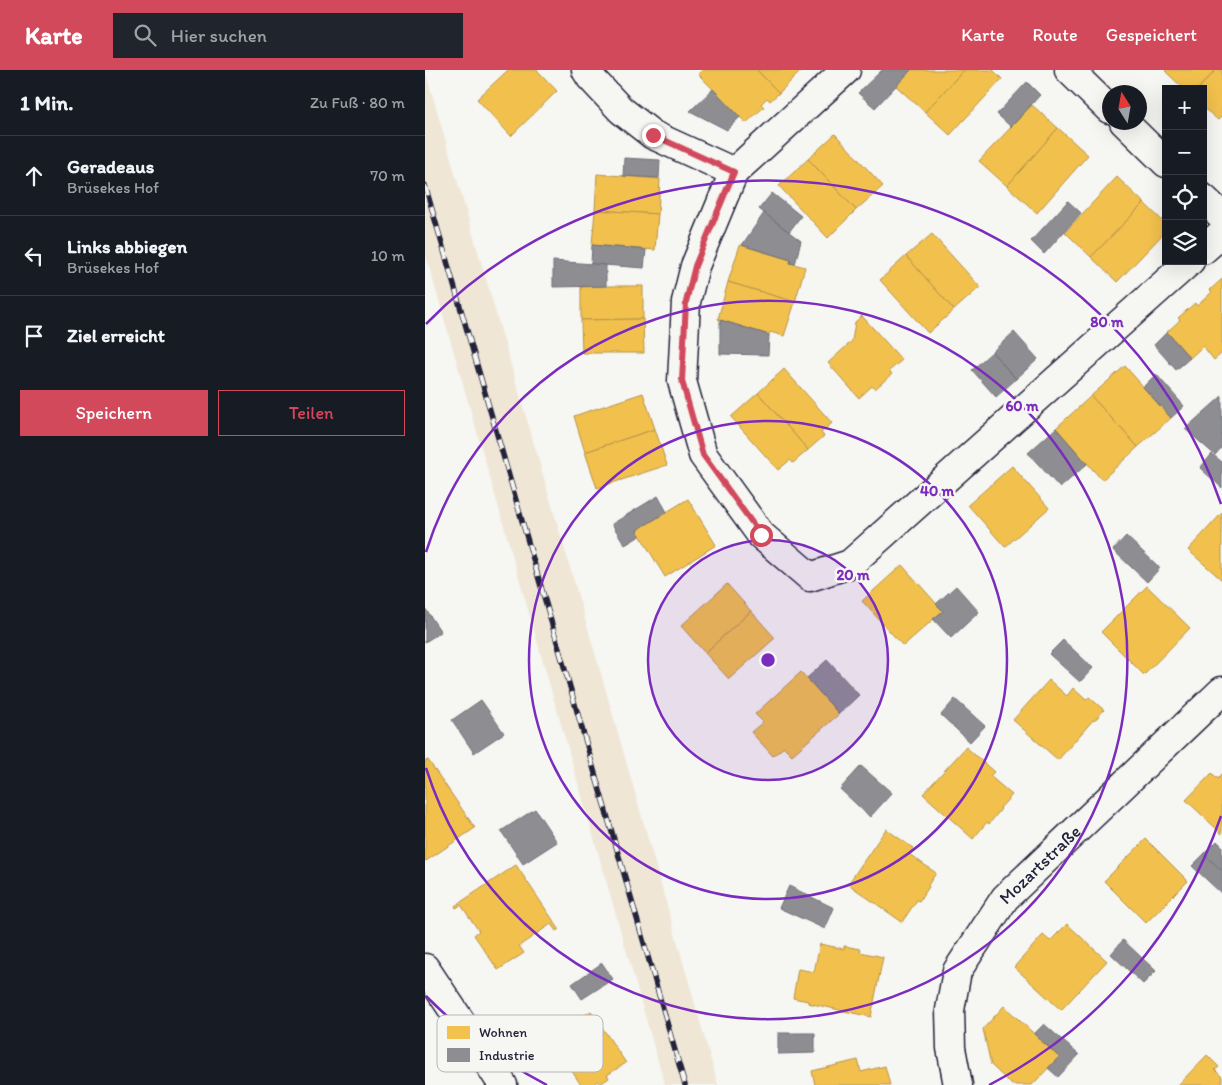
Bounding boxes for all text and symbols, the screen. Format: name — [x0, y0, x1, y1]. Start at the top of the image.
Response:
search box — [113, 13, 463, 58]
text: Karte — [25, 21, 83, 50]
icon: search — [131, 21, 159, 49]
text: Hier suchen — [171, 24, 267, 47]
text: Karte — [961, 24, 1004, 46]
text: Route — [1032, 24, 1078, 46]
text: Gespeichert — [1106, 24, 1197, 46]
north arrow — [1102, 85, 1147, 130]
map controls — [1162, 85, 1207, 265]
button: + — [1162, 85, 1207, 130]
text: 1 Min. — [20, 90, 73, 115]
text: Zu Fuß · 80 m — [310, 93, 405, 112]
route end — [642, 124, 665, 147]
button: − — [1162, 130, 1207, 175]
text: Geradeaus — [67, 155, 154, 178]
icon: ahead — [20, 162, 48, 190]
text: 70 m — [370, 166, 405, 185]
button: locate — [1162, 175, 1207, 220]
text: Brüsekes Hof — [67, 178, 159, 197]
button: layers — [1162, 220, 1207, 265]
text: Links abbiegen — [67, 235, 187, 258]
icon: left — [20, 242, 48, 270]
text: 10 m — [371, 246, 405, 265]
text: Brüsekes Hof — [67, 258, 159, 277]
text: 80 m — [1090, 313, 1124, 331]
icon: arrive — [20, 322, 48, 350]
text: Ziel erreicht — [67, 324, 165, 347]
button: Speichern — [20, 390, 208, 436]
button: Teilen — [218, 390, 405, 436]
text: 60 m — [1005, 397, 1039, 415]
text: 40 m — [920, 482, 955, 500]
route start — [750, 524, 773, 547]
text: 20 m — [836, 566, 870, 584]
centre of rings — [759, 651, 777, 669]
street label: Mozartstraße — [994, 820, 1086, 909]
legend — [437, 1015, 603, 1072]
text: Wohnen — [479, 1024, 527, 1041]
text: Industrie — [479, 1047, 535, 1064]

